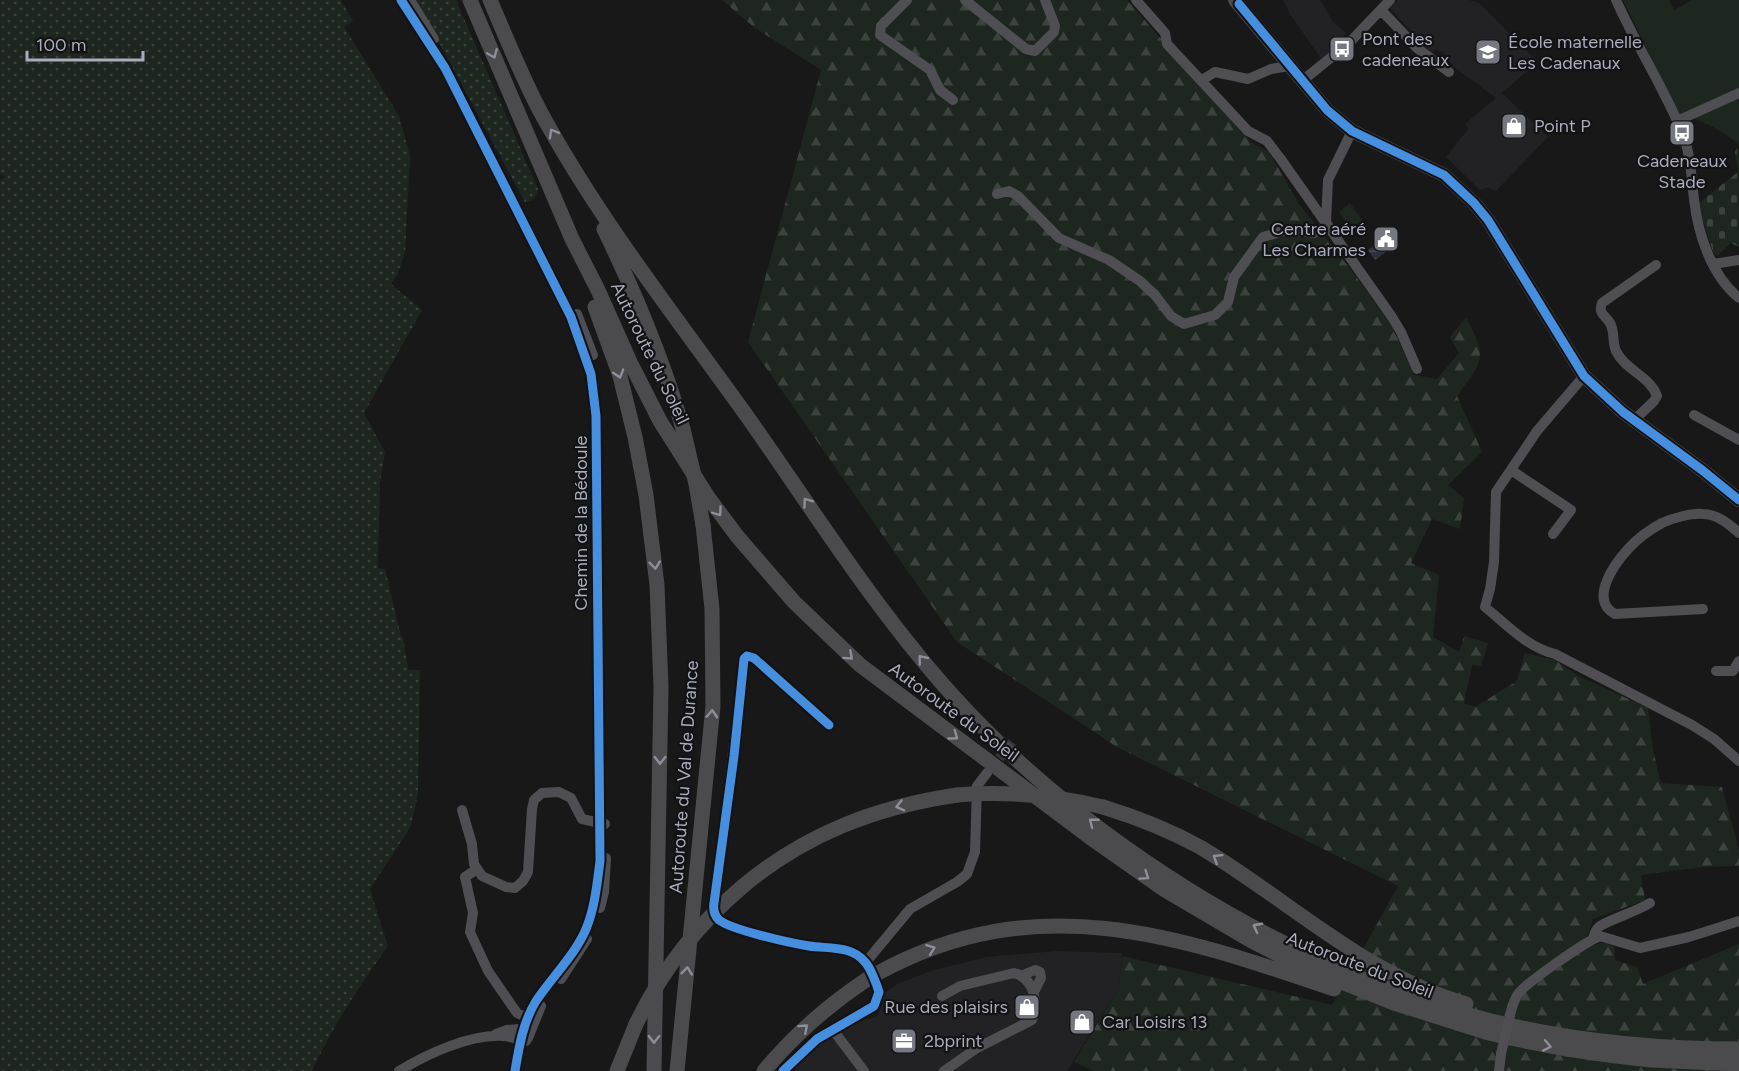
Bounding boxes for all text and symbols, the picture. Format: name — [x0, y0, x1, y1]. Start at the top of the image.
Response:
scale bar — [27, 24, 142, 62]
place label: Pont des cadeneaux — [1362, 28, 1449, 71]
place label: École maternelle Les Cadenaux — [1508, 31, 1642, 74]
text: 100 m — [36, 34, 86, 56]
bus stop icon: Pont des cadeneaux — [1327, 34, 1357, 64]
school or university icon: École maternelle Les Cadenaux — [1473, 37, 1503, 67]
one-way arrow — [486, 47, 498, 58]
shop icon: Point P — [1499, 111, 1529, 141]
place label: Point P — [1534, 115, 1591, 137]
bus stop icon: Cadeneaux Stade — [1667, 118, 1697, 148]
one-way arrow — [549, 129, 560, 139]
place label: Cadeneaux Stade — [1637, 150, 1728, 193]
place label: Centre aéré Les Charmes — [1262, 218, 1366, 261]
public building icon: Centre aéré Les Charmes — [1371, 224, 1401, 254]
street label: Autoroute du Soleil — [606, 278, 694, 428]
one-way arrow — [612, 368, 624, 379]
street label: Chemin de la Bédoule — [570, 435, 592, 610]
one-way arrow — [803, 498, 814, 509]
one-way arrow — [711, 505, 722, 516]
one-way arrow — [648, 560, 661, 569]
one-way arrow — [843, 649, 853, 660]
one-way arrow — [919, 655, 930, 666]
street label: Autoroute du Soleil — [885, 657, 1023, 767]
street label: Autoroute du Val de Durance — [665, 660, 703, 894]
one-way arrow — [706, 710, 719, 719]
one-way arrow — [947, 729, 958, 740]
one-way arrow — [654, 755, 666, 764]
one-way arrow — [895, 799, 905, 811]
one-way arrow — [1089, 819, 1100, 830]
one-way arrow — [1212, 854, 1223, 865]
one-way arrow — [1138, 869, 1149, 880]
one-way arrow — [1253, 923, 1263, 934]
street label: Autoroute du Soleil — [1283, 927, 1437, 1003]
one-way arrow — [925, 944, 936, 957]
one-way arrow — [680, 966, 693, 976]
shop icon: Rue des plaisirs — [1012, 992, 1042, 1022]
place label: Rue des plaisirs — [884, 996, 1008, 1018]
shop icon: Car Loisirs 13 — [1067, 1007, 1097, 1037]
place label: Car Loisirs 13 — [1102, 1011, 1207, 1033]
one-way arrow — [797, 1024, 808, 1035]
office icon: 2bprint — [889, 1026, 919, 1056]
place label: 2bprint — [924, 1030, 983, 1052]
one-way arrow — [648, 1034, 660, 1043]
one-way arrow — [1541, 1039, 1551, 1052]

